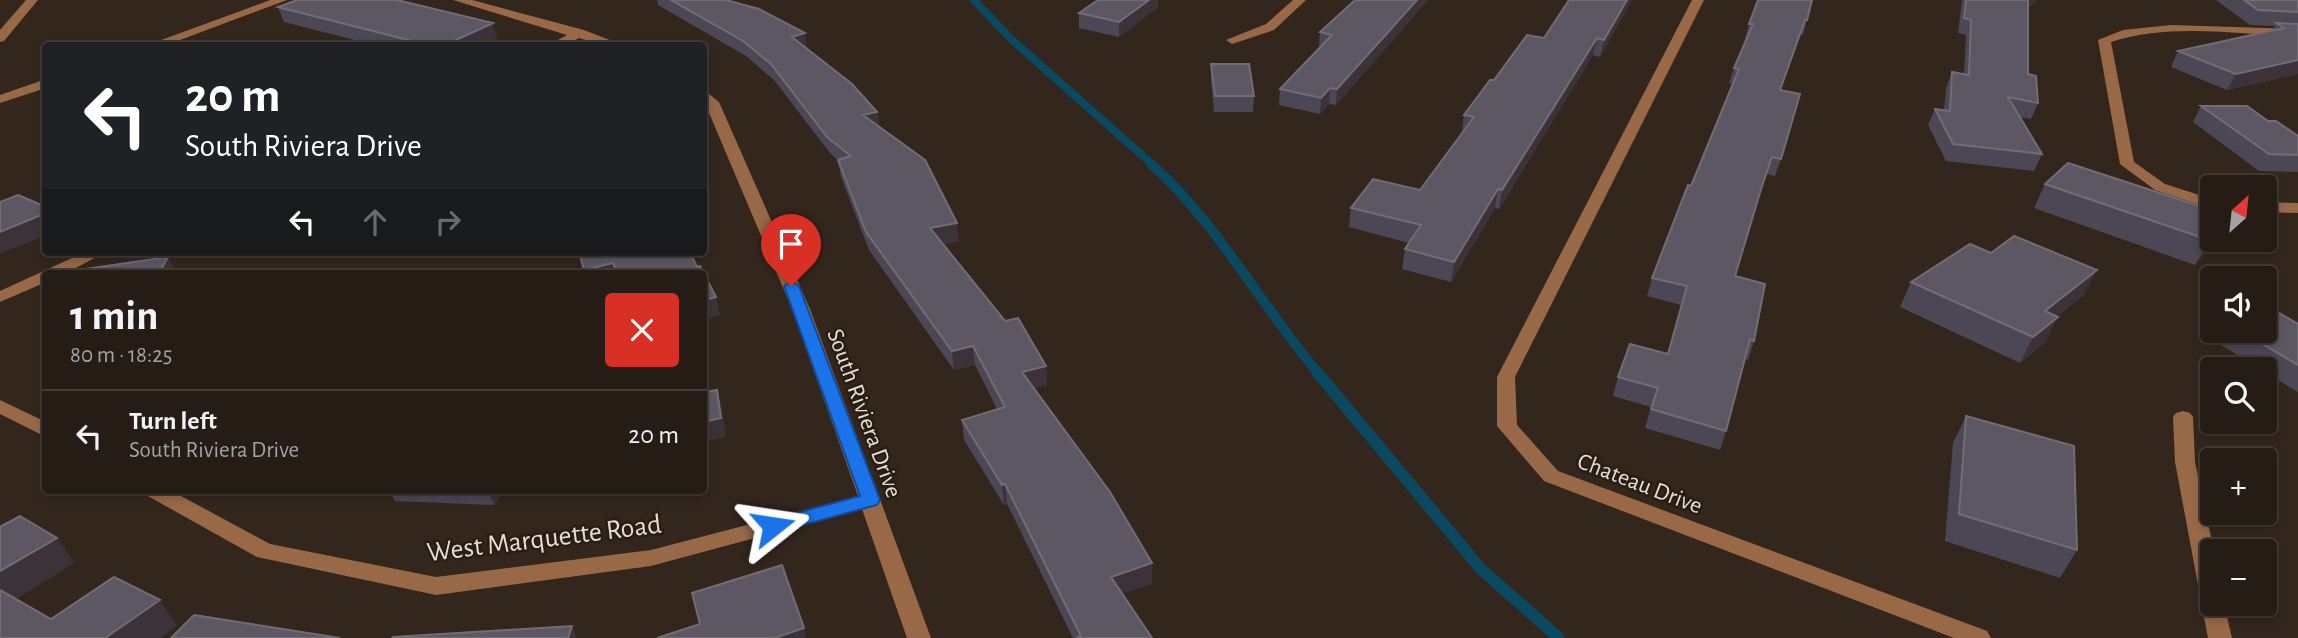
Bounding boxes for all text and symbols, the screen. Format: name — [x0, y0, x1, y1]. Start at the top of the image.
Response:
icon: left — [70, 70, 161, 161]
text: 20 m — [185, 72, 281, 121]
text: South Riviera Drive — [185, 130, 422, 162]
north arrow — [2200, 175, 2277, 252]
map controls — [2200, 175, 2277, 616]
icon: left — [283, 203, 321, 241]
icon: ahead — [356, 203, 394, 241]
icon: right — [429, 203, 467, 241]
pin — [761, 214, 821, 286]
icon: arrive — [772, 225, 810, 263]
button: sound — [2200, 266, 2277, 343]
button: close — [605, 293, 679, 367]
text: 1 min — [70, 295, 159, 337]
street label: South Riviera Drive — [822, 326, 906, 501]
text: 80 m · 18:25 — [70, 344, 172, 367]
button: search — [2200, 357, 2277, 434]
text: Turn left — [129, 408, 217, 434]
icon: left — [70, 417, 108, 455]
text: 20 m — [628, 422, 679, 448]
text: South Riviera Drive — [129, 439, 299, 462]
button: + — [2200, 448, 2277, 525]
street label: Chateau Drive — [1574, 449, 1705, 519]
position arrow — [736, 489, 810, 563]
street label: West Marquette Road — [425, 511, 663, 567]
button: − — [2200, 539, 2277, 616]

